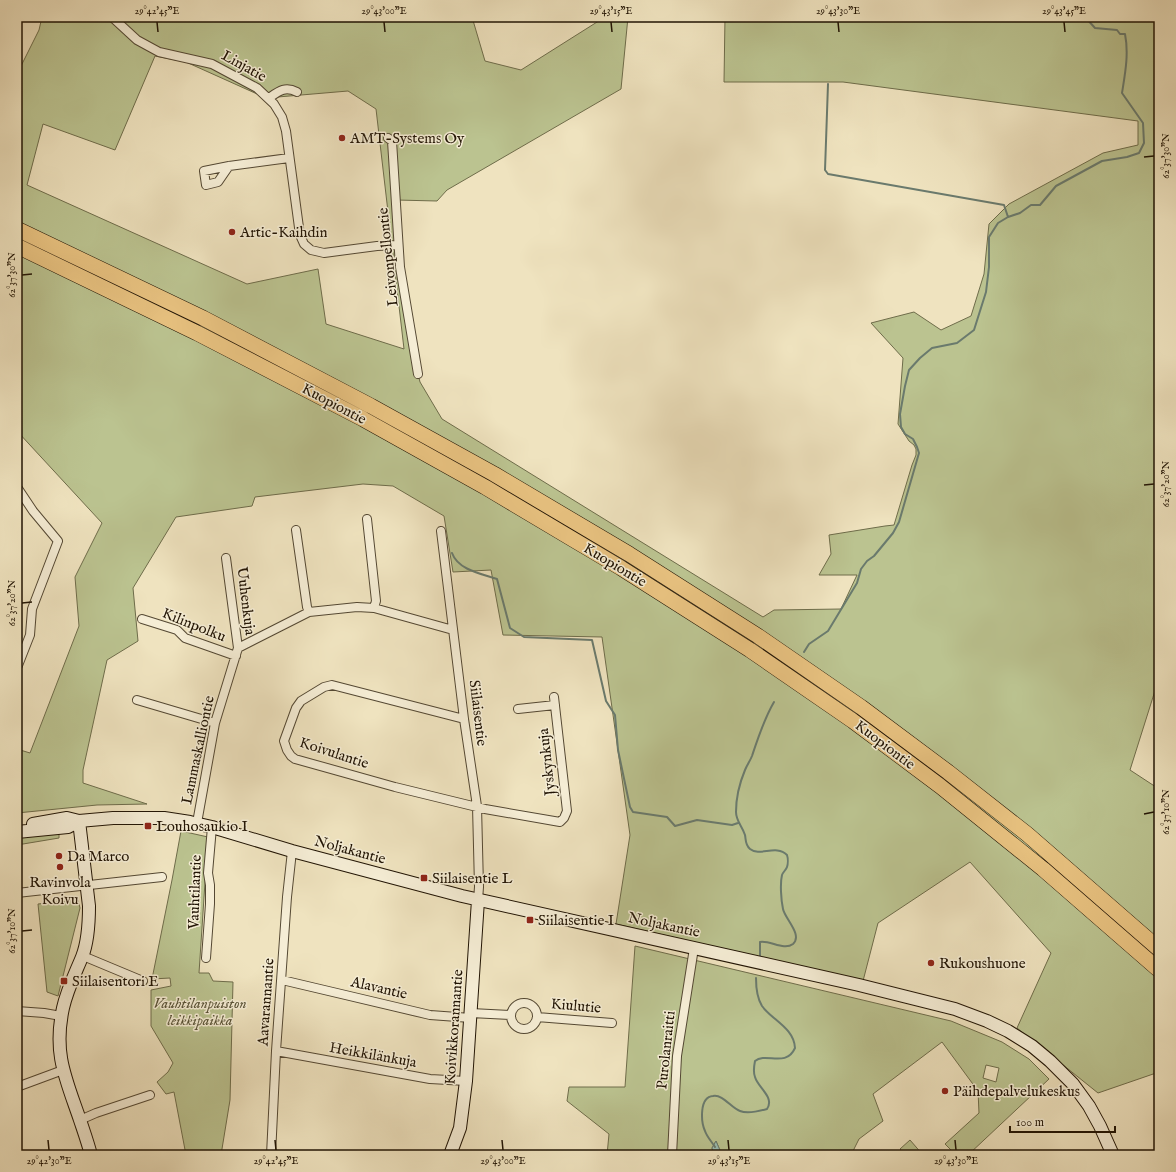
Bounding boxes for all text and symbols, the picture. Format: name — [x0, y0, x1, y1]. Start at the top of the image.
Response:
text: 29°42'45"E — [135, 5, 180, 18]
text: 29°43'00"E — [361, 5, 407, 18]
text: 29°43'15"E — [590, 5, 633, 18]
text: 29°43'30"E — [816, 5, 860, 18]
text: 29°43'45"E — [1042, 5, 1086, 18]
street label: Linjatie — [218, 46, 270, 86]
place label: AMT-Systems Oy — [349, 129, 465, 148]
marker: AMT-Systems Oy — [337, 133, 347, 143]
text: 62°37'30"N — [1160, 133, 1173, 179]
street label: Leivonpellontie — [373, 207, 403, 307]
place label: Artic-Kaihdin — [239, 223, 327, 242]
marker: Artic-Kaihdin — [227, 227, 237, 237]
text: 62°37'30"N — [6, 252, 19, 298]
street label: Kuopiontie — [298, 379, 370, 429]
text: 62°37'20"N — [1160, 460, 1173, 507]
street label: Kuopiontie — [580, 539, 650, 591]
street label: Uuhenkuja — [232, 566, 260, 637]
text: 62°37'20"N — [6, 579, 19, 626]
street label: Kilinpolku — [159, 604, 229, 646]
street label: Siilaisentie — [465, 679, 491, 747]
street label: Lammaskalliontie — [177, 694, 219, 806]
street label: Kuopiontie — [851, 716, 919, 774]
street label: Jyskynkuja — [534, 727, 560, 799]
street label: Koivulantie — [297, 733, 371, 773]
text: 62°37'10"N — [1160, 789, 1173, 835]
place label: Louhosaukio I — [156, 817, 248, 836]
marker: Louhosaukio I — [143, 821, 153, 831]
street label: Noljakantie — [312, 831, 388, 869]
place label: Da Marco — [67, 847, 129, 866]
marker: Da Marco — [54, 851, 64, 861]
street label: Vauhtilantie — [184, 854, 206, 931]
marker: Ravinvola Koivu — [55, 862, 65, 872]
place label: Siilaisentie L — [432, 869, 513, 888]
place label: Ravinvola Koivu — [29, 873, 91, 909]
marker: Siilaisentie L — [419, 873, 429, 883]
text: 62°37'10"N — [6, 908, 19, 954]
street label: Noljakantie — [626, 908, 702, 942]
place label: Siilaisentie I — [538, 911, 615, 930]
marker: Siilaisentie I — [525, 915, 535, 925]
place label: Rukoushuone — [939, 954, 1026, 973]
street label: Aavarannantie — [253, 957, 279, 1048]
marker: Rukoushuone — [926, 958, 936, 968]
street label: Koivikkorannantie — [440, 968, 468, 1085]
place label: Siilaisentori E — [72, 972, 159, 991]
street label: Alavantie — [348, 972, 409, 1004]
marker: Siilaisentori E — [59, 976, 69, 986]
park label: Vauhtilanpuiston leikkipaikka — [154, 994, 246, 1030]
street label: Kiulutie — [550, 994, 602, 1018]
street label: Purolanraitti — [652, 1010, 680, 1090]
street label: Heikkilänkuja — [328, 1038, 419, 1072]
place label: Päihdepalvelukeskus — [953, 1082, 1080, 1101]
marker: Päihdepalvelukeskus — [940, 1086, 950, 1096]
scale bar — [1010, 1108, 1115, 1134]
text: 100 m — [1016, 1115, 1044, 1130]
text: 29°42'30"E — [26, 1155, 72, 1168]
text: 29°42'45"E — [254, 1155, 299, 1168]
text: 29°43'00"E — [480, 1155, 526, 1168]
text: 29°43'15"E — [708, 1155, 751, 1168]
text: 29°43'30"E — [934, 1155, 978, 1168]

